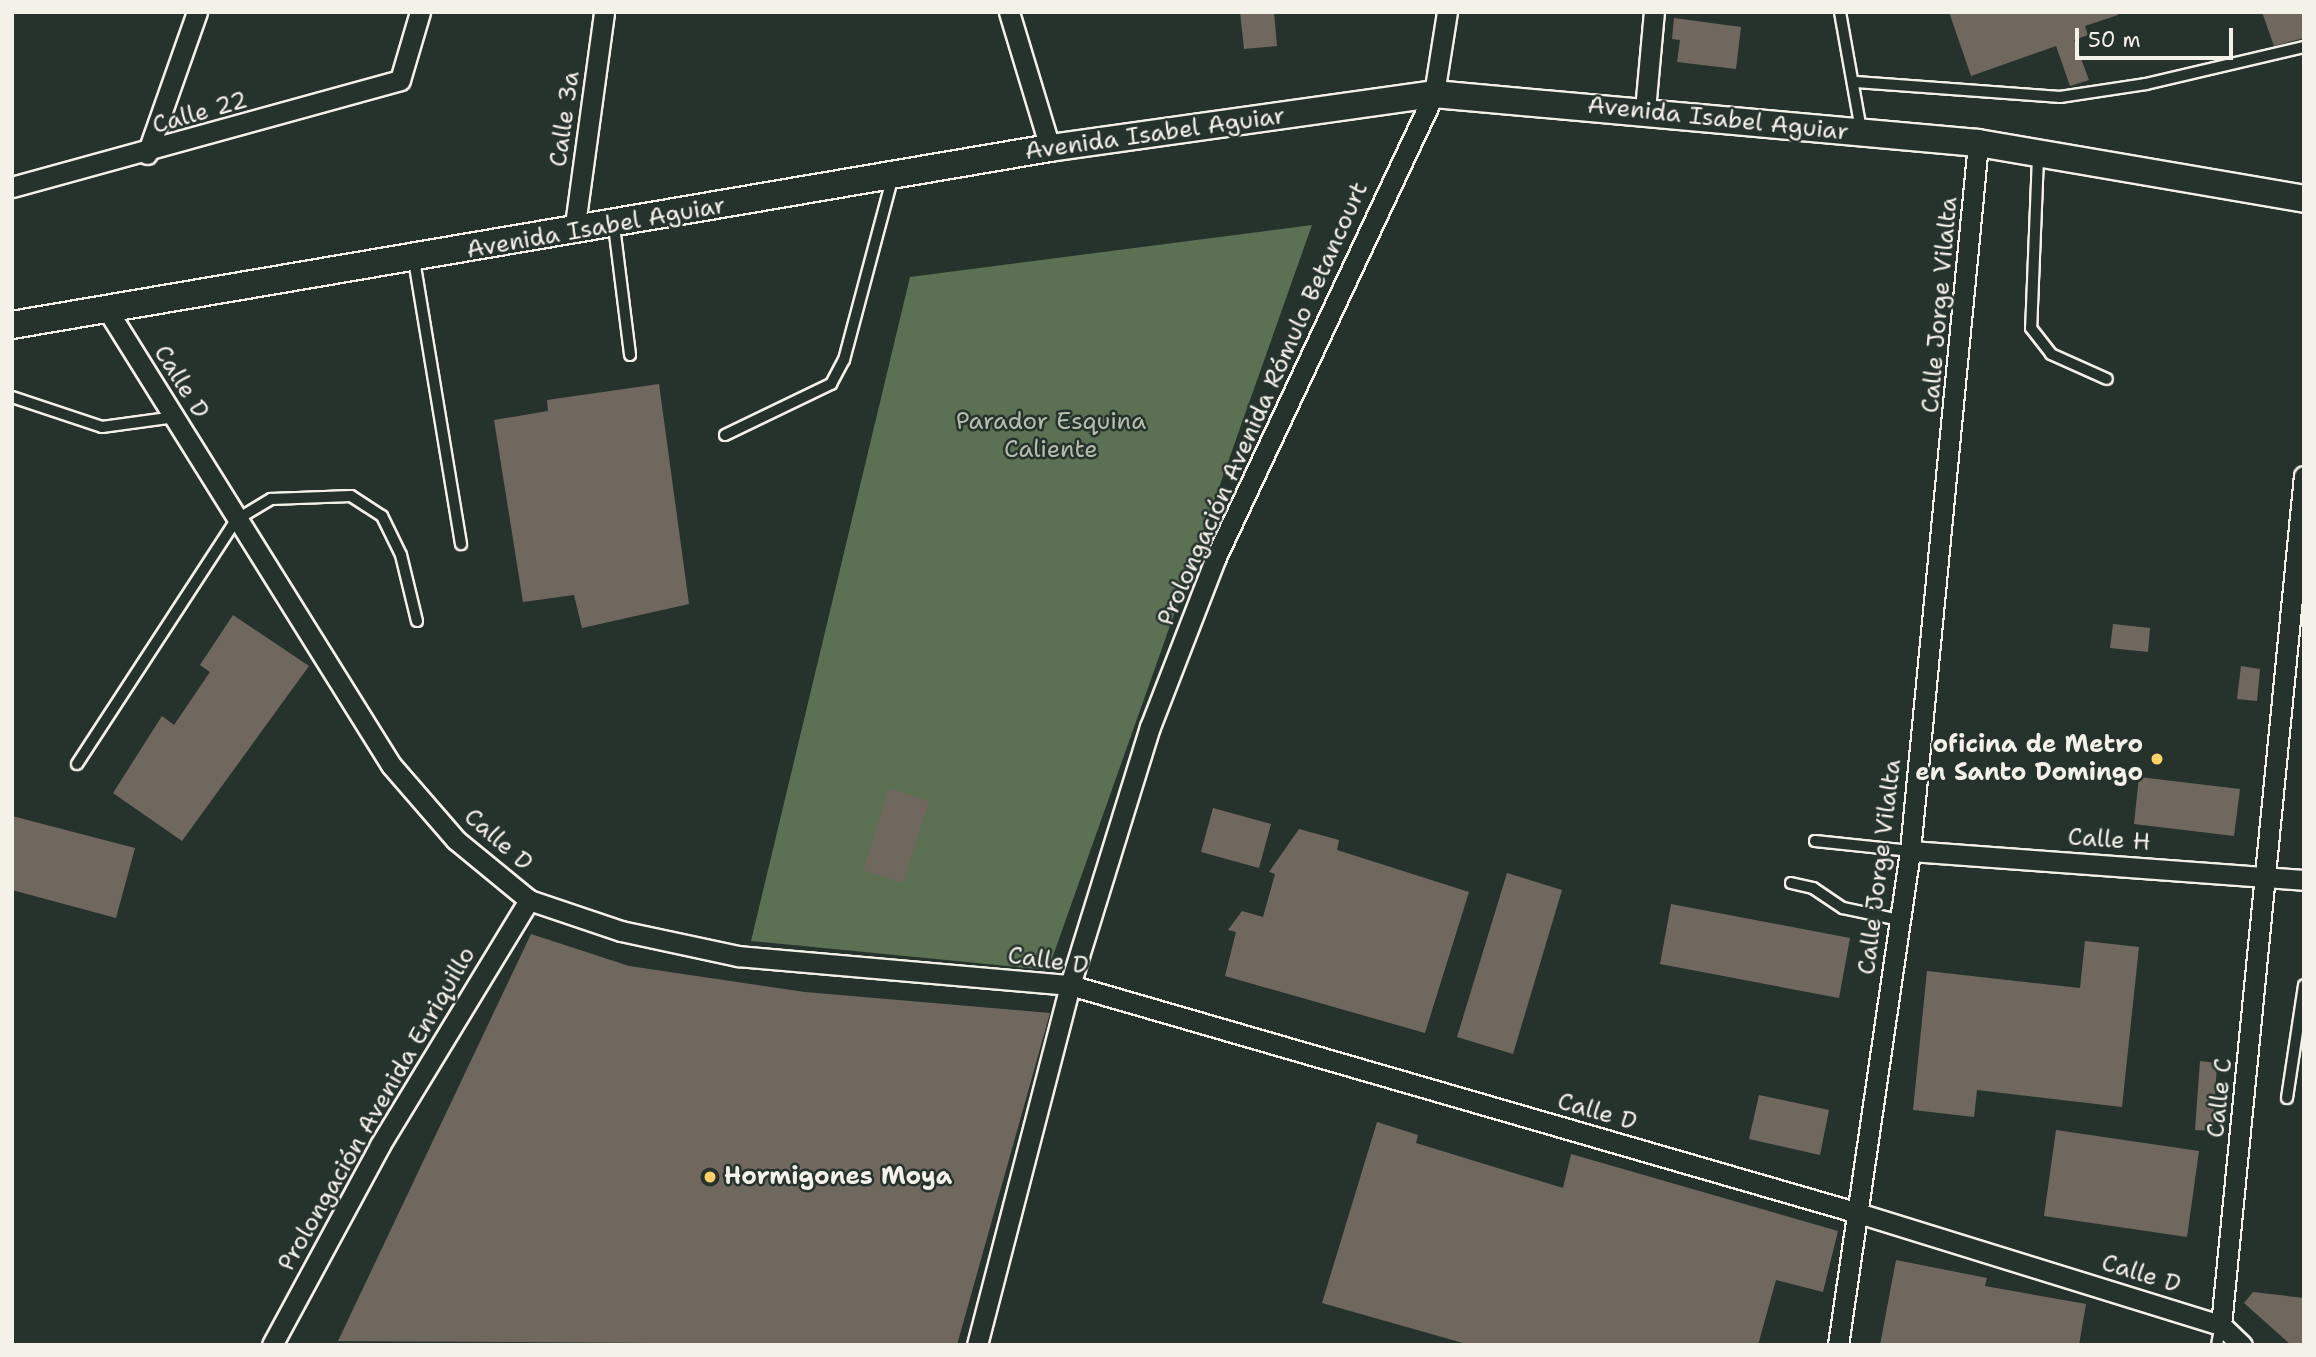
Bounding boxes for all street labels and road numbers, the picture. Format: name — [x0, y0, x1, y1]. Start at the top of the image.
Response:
street label: Calle 3a — [544, 69, 586, 169]
street label: Calle 22 — [149, 86, 251, 140]
street label: Avenida Isabel Aguiar — [1586, 91, 1850, 147]
street label: Avenida Isabel Aguiar — [1023, 101, 1287, 167]
street label: Prolongación Avenida Rómulo Betancourt — [1152, 178, 1374, 630]
street label: Avenida Isabel Aguiar — [464, 191, 728, 265]
street label: Calle Jorge Vilalta — [1916, 196, 1964, 414]
street label: Calle D — [147, 340, 215, 424]
street label: Calle Jorge Vilalta — [1852, 758, 1908, 976]
street label: Calle D — [458, 803, 538, 877]
street label: Calle H — [2067, 823, 2151, 857]
street label: Calle D — [1006, 941, 1090, 981]
street label: Prolongación Avenida Enriquillo — [272, 942, 482, 1276]
street label: Calle C — [2202, 1057, 2238, 1139]
street label: Calle D — [1554, 1087, 1640, 1137]
street label: Calle D — [2098, 1248, 2184, 1300]

